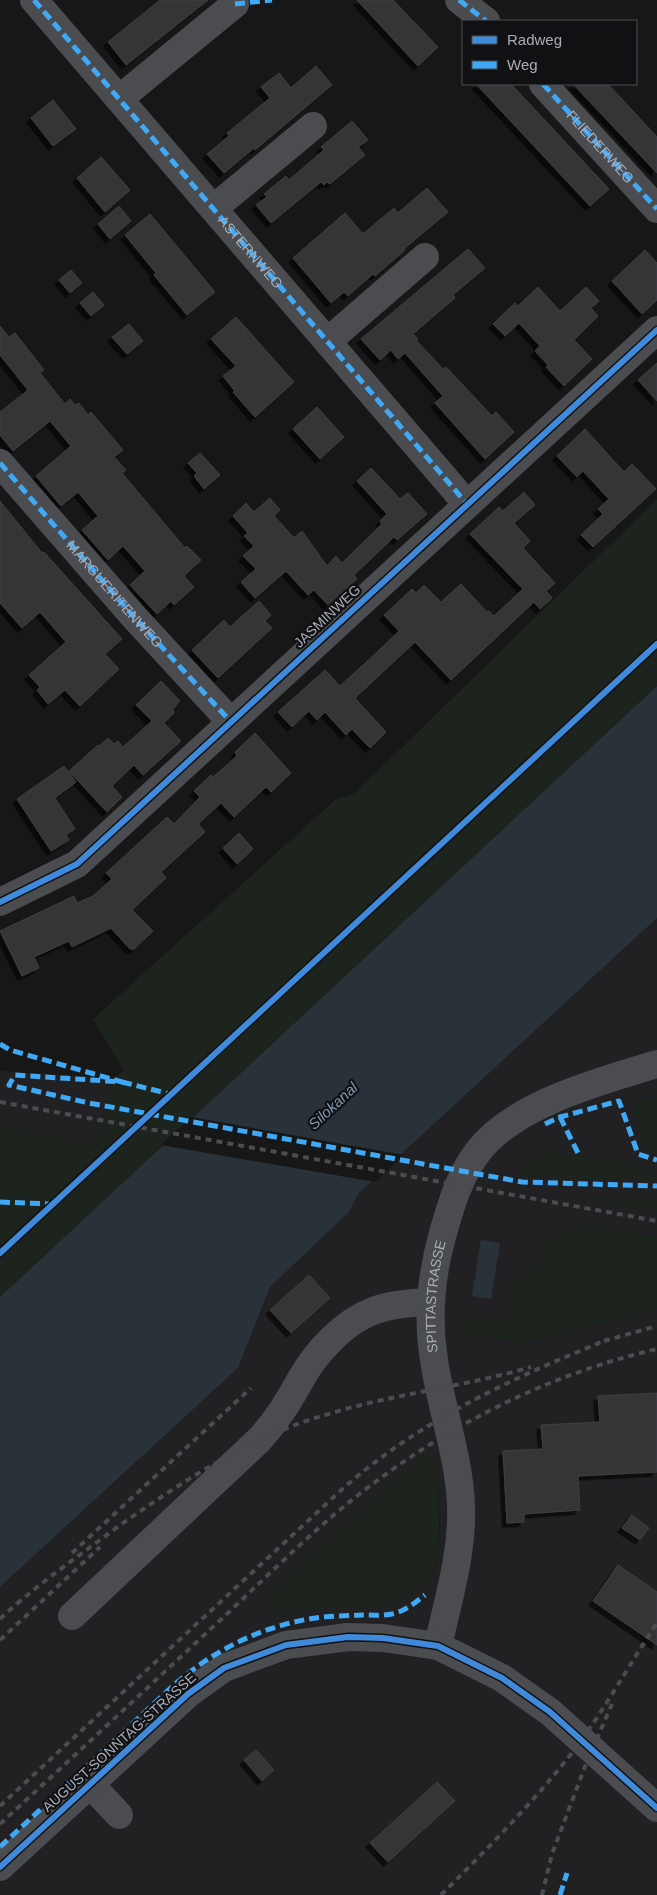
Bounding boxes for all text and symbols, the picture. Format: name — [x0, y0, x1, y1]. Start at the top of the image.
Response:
legend — [462, 20, 637, 85]
text: Radweg — [507, 31, 562, 48]
text: Weg — [507, 56, 538, 73]
street label: FLIEDERWEG — [563, 107, 637, 186]
street label: ASTERNWEG — [215, 212, 286, 291]
street label: MARGUERITENWEG — [63, 537, 166, 651]
street label: JASMINWEG — [291, 581, 363, 651]
water label: Silokanal — [305, 1078, 361, 1133]
street label: SPITTASTRASSE — [423, 1238, 449, 1354]
street label: AUGUST-SONNTAG-STRASSE — [39, 1669, 199, 1815]

